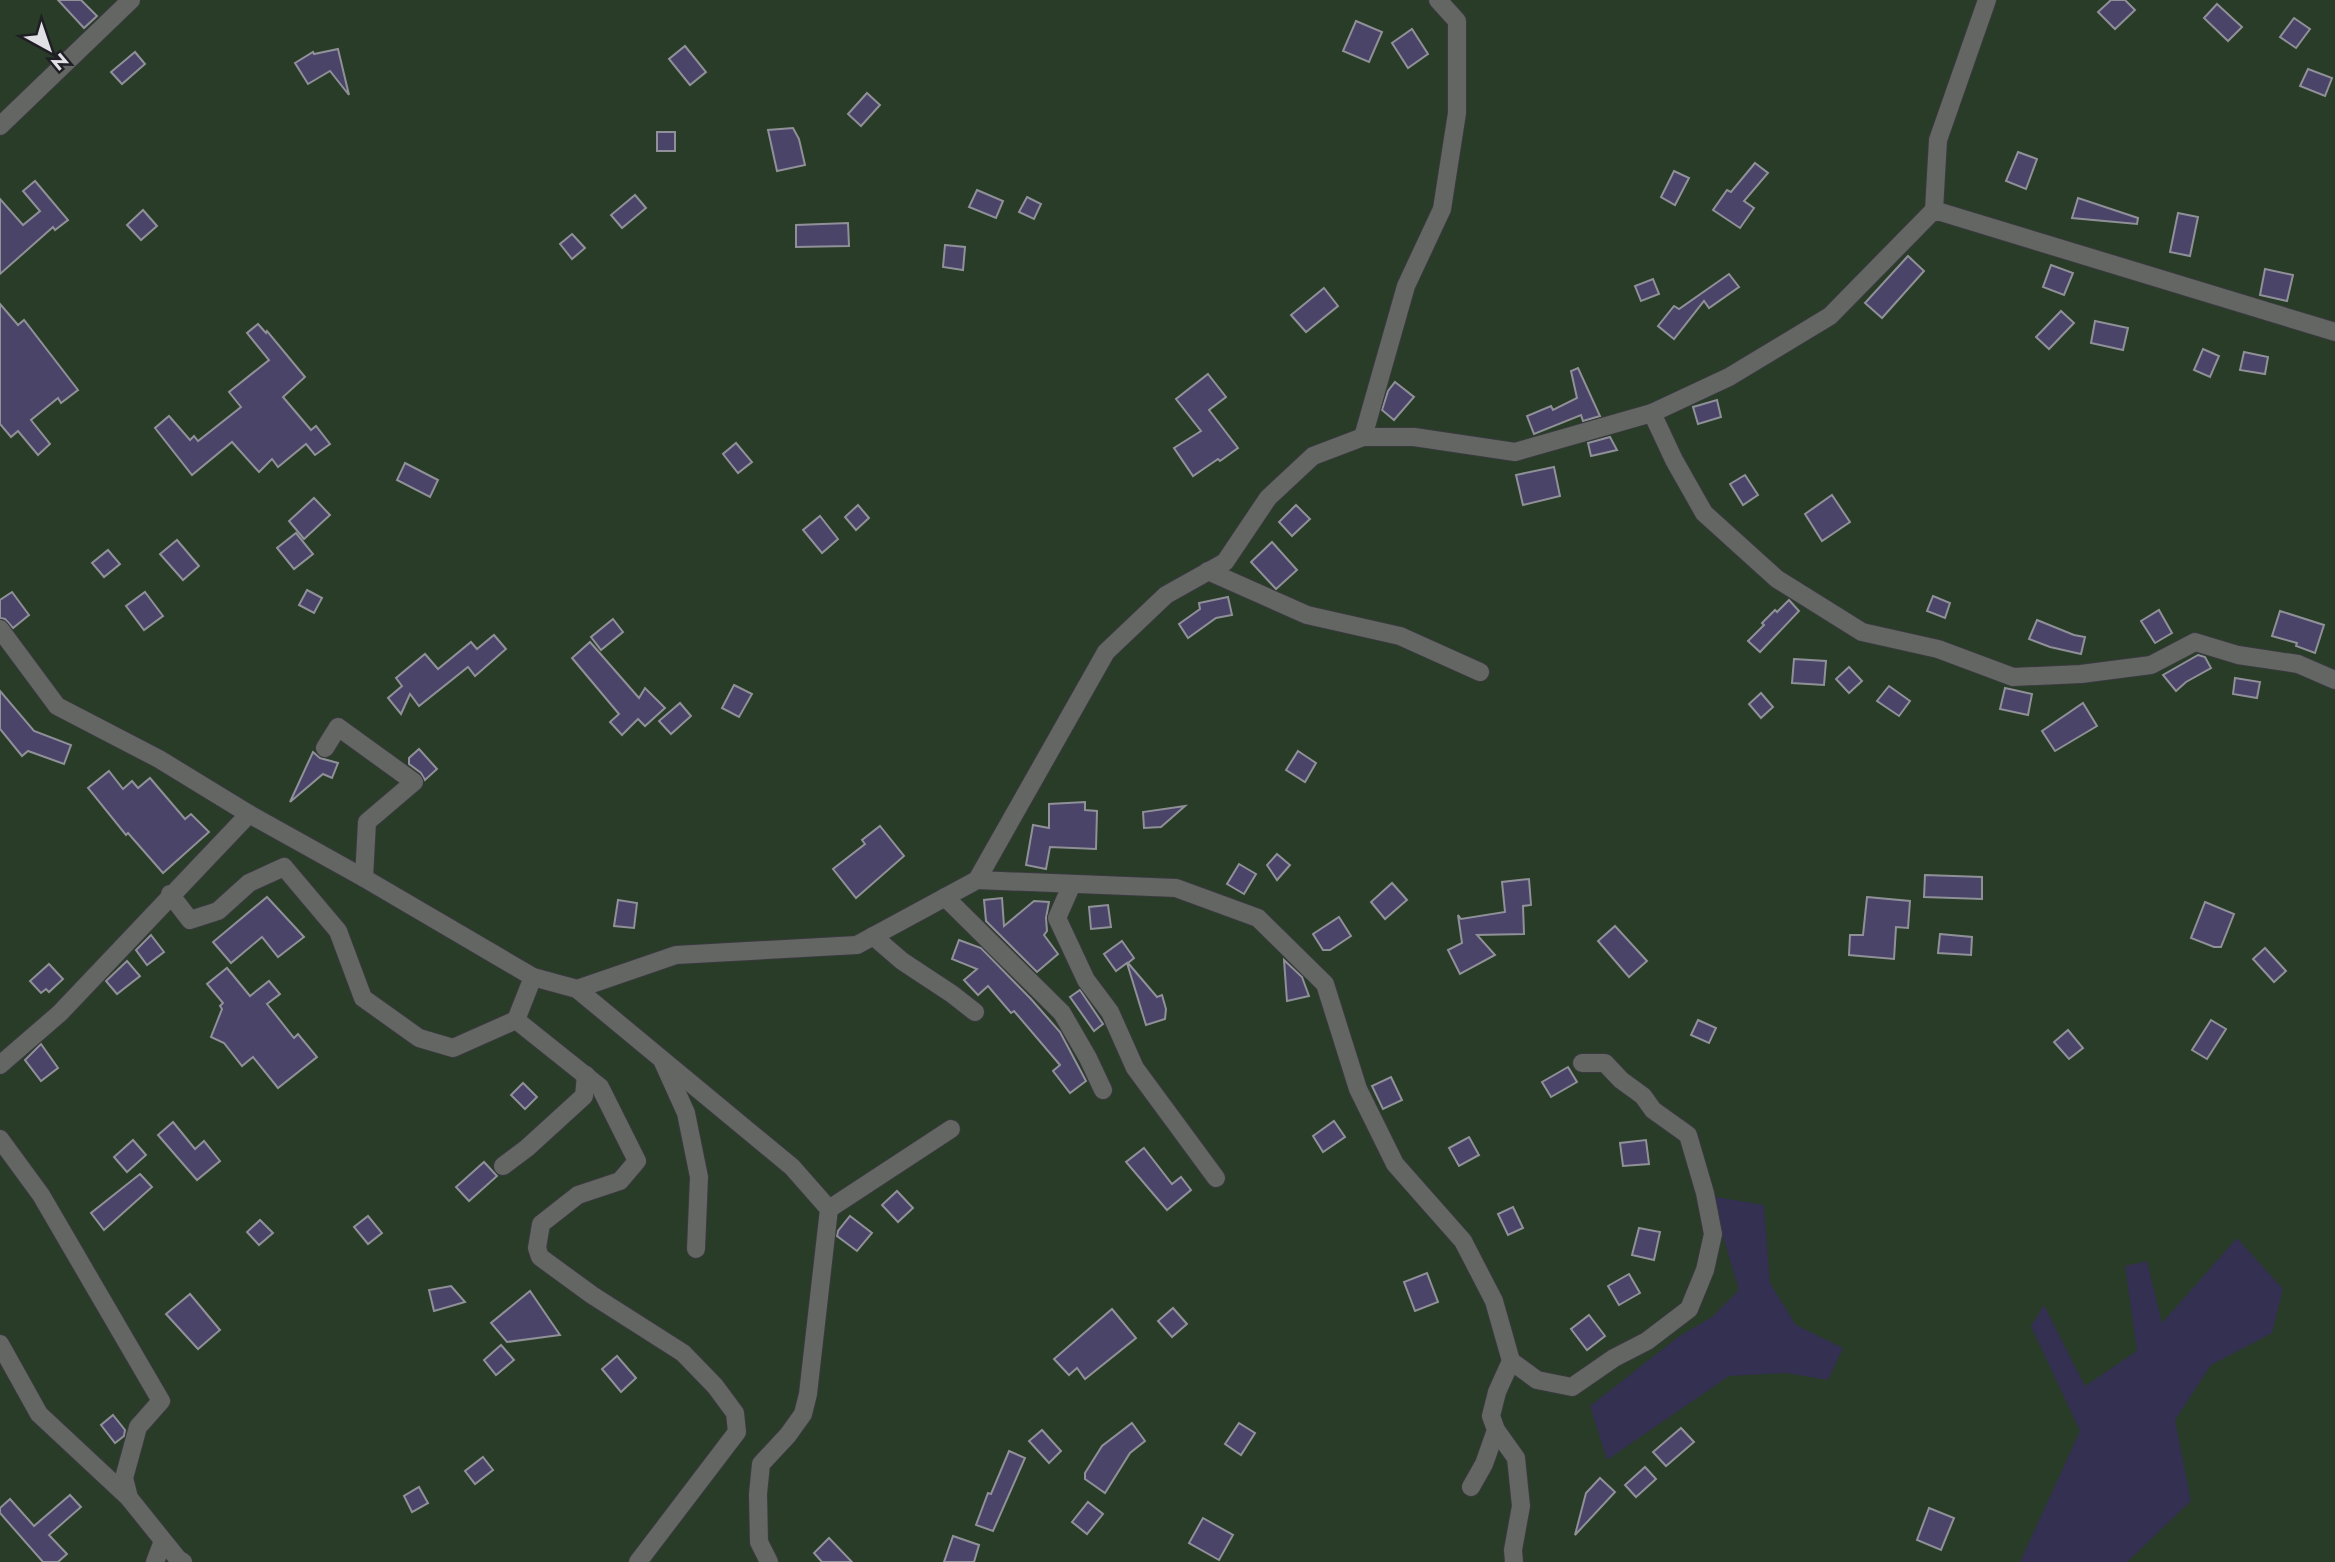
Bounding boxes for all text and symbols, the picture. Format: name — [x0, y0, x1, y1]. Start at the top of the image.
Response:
north arrow — [14, 14, 84, 84]
text: N — [45, 46, 74, 77]

